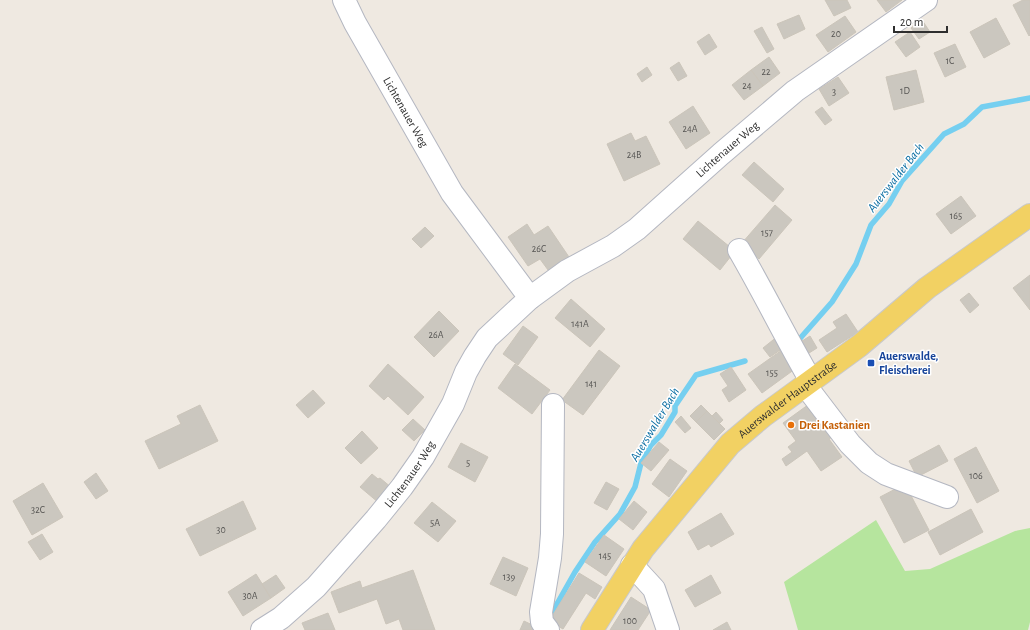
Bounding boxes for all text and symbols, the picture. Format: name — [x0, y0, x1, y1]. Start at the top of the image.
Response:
scale bar — [894, 8, 947, 34]
text: 20 m — [900, 16, 923, 28]
house number: 20 — [831, 29, 841, 39]
house number: 1C — [946, 56, 954, 66]
house number: 22 — [761, 67, 771, 77]
street label: Lichtenauer Weg — [381, 75, 431, 149]
house number: 24 — [742, 81, 752, 91]
house number: 1D — [900, 86, 910, 96]
house number: 3 — [832, 87, 836, 97]
street label: Lichtenauer Weg — [694, 119, 761, 179]
house number: 24A — [682, 124, 698, 134]
water label: Auerswalder Bach — [865, 141, 927, 216]
house number: 24B — [627, 150, 641, 160]
house number: 165 — [950, 211, 962, 221]
house number: 157 — [761, 228, 773, 238]
house number: 26C — [532, 244, 546, 254]
house number: 141A — [571, 319, 589, 329]
house number: 26A — [428, 330, 444, 340]
place label: Auerswalde, Fleischerei — [879, 350, 939, 376]
street label: Auerswalder Hauptstraße — [736, 358, 839, 440]
marker: Auerswalde, Fleischerei — [866, 358, 876, 368]
house number: 155 — [766, 368, 778, 378]
house number: 141 — [585, 379, 597, 389]
water label: Auerswalder Bach — [628, 386, 682, 465]
place label: Drei Kastanien — [799, 419, 870, 431]
marker: Drei Kastanien — [786, 420, 796, 430]
street label: Lichtenauer Weg — [382, 439, 437, 510]
house number: 5 — [466, 458, 470, 468]
house number: 106 — [969, 471, 983, 481]
house number: 32C — [31, 505, 45, 515]
house number: 5A — [430, 518, 440, 528]
house number: 30 — [216, 525, 226, 535]
house number: 145 — [599, 551, 611, 561]
house number: 139 — [503, 572, 515, 582]
house number: 30A — [242, 591, 258, 601]
house number: 100 — [623, 616, 637, 626]

